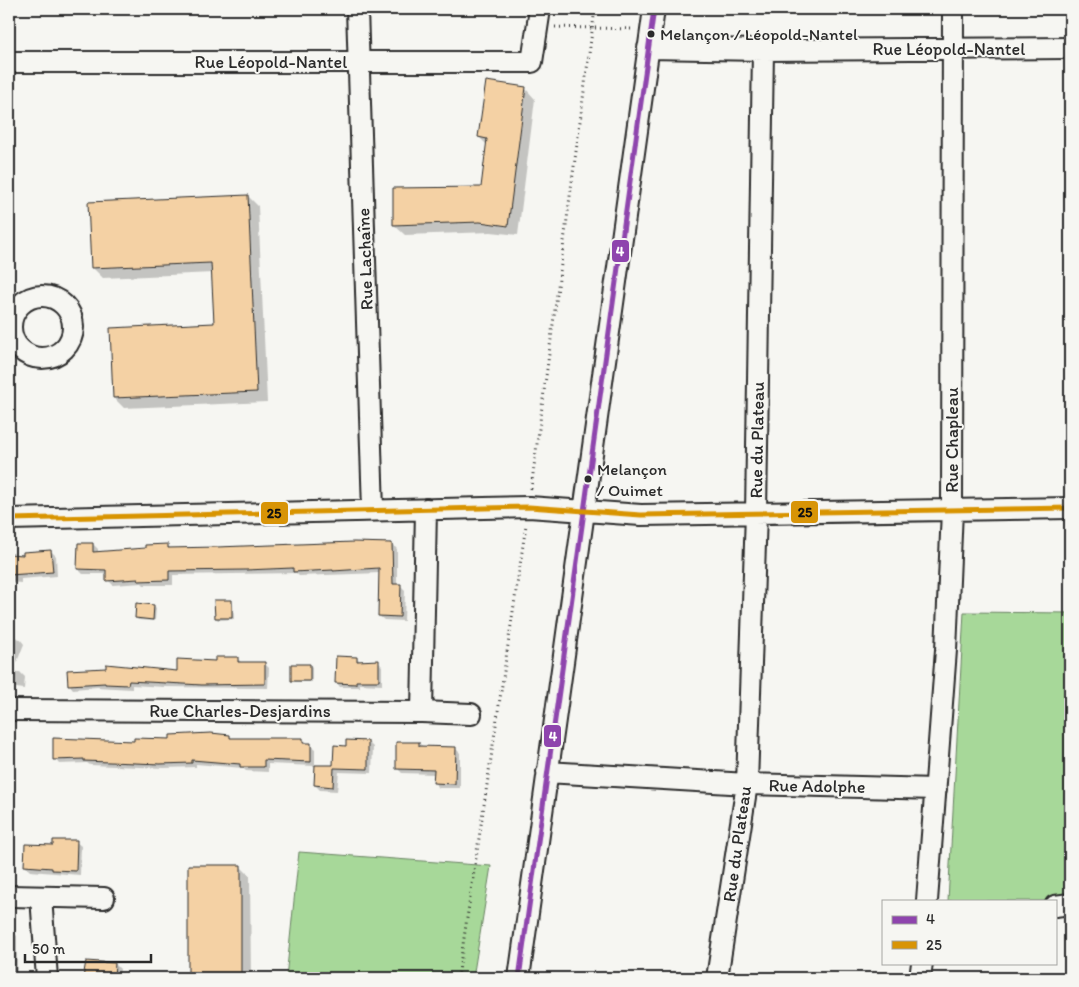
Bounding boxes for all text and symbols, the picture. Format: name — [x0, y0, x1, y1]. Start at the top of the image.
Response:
place label: Melançon / Léopold-Nantel — [660, 24, 858, 44]
marker: Melançon / Léopold-Nantel — [646, 29, 656, 39]
street label: Rue Léopold-Nantel — [873, 38, 1025, 60]
street label: Rue Léopold-Nantel — [195, 51, 347, 73]
street label: Rue Lachaîne — [352, 208, 378, 310]
line badge: 4 — [611, 239, 630, 263]
text: 4 — [616, 243, 625, 260]
street label: Rue du Plateau — [745, 381, 769, 499]
street label: Rue Chapleau — [941, 387, 963, 493]
place label: Melançon / Ouimet — [597, 459, 667, 500]
marker: Melançon / Ouimet — [583, 474, 593, 484]
line badge: 25 — [790, 500, 819, 524]
line badge: 25 — [260, 501, 289, 525]
text: 25 — [798, 504, 813, 521]
text: 25 — [267, 505, 282, 522]
street label: Rue Charles-Desjardins — [149, 700, 331, 722]
line badge: 4 — [543, 724, 562, 748]
text: 4 — [549, 728, 558, 745]
street label: Rue Adolphe — [768, 774, 866, 798]
street label: Rue du Plateau — [718, 785, 756, 903]
legend — [882, 900, 1056, 964]
text: 4 — [926, 910, 935, 928]
scale bar — [25, 932, 151, 964]
text: 25 — [926, 936, 942, 954]
text: 50 m — [32, 940, 65, 958]

